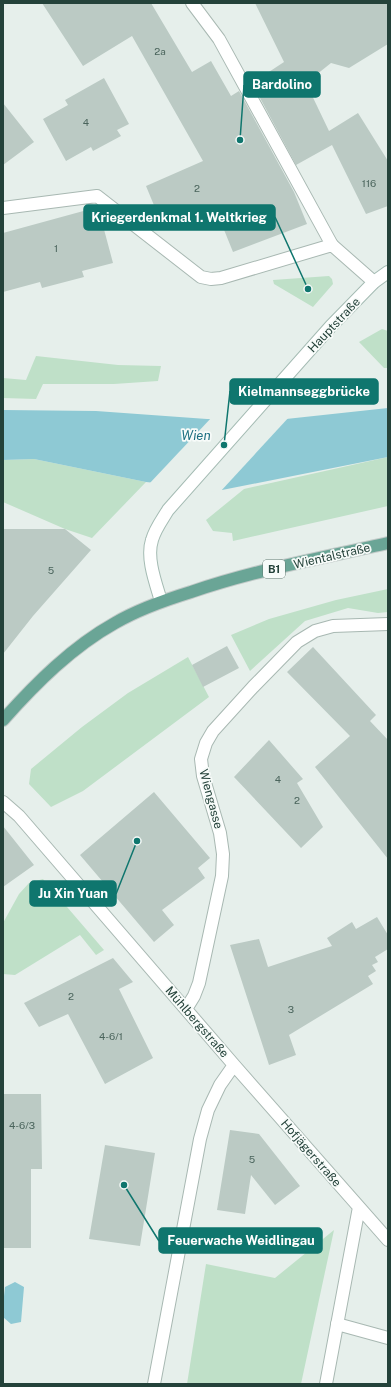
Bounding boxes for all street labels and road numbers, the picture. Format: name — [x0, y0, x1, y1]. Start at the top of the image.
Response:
street label: Hauptstraße — [305, 295, 363, 355]
street label: Wientalstraße — [292, 540, 372, 572]
road number: B1 — [263, 560, 285, 578]
street label: Wiengasse — [196, 768, 226, 830]
street label: Mühlbergstraße — [162, 984, 232, 1060]
street label: Hofjägerstraße — [278, 1117, 344, 1190]

